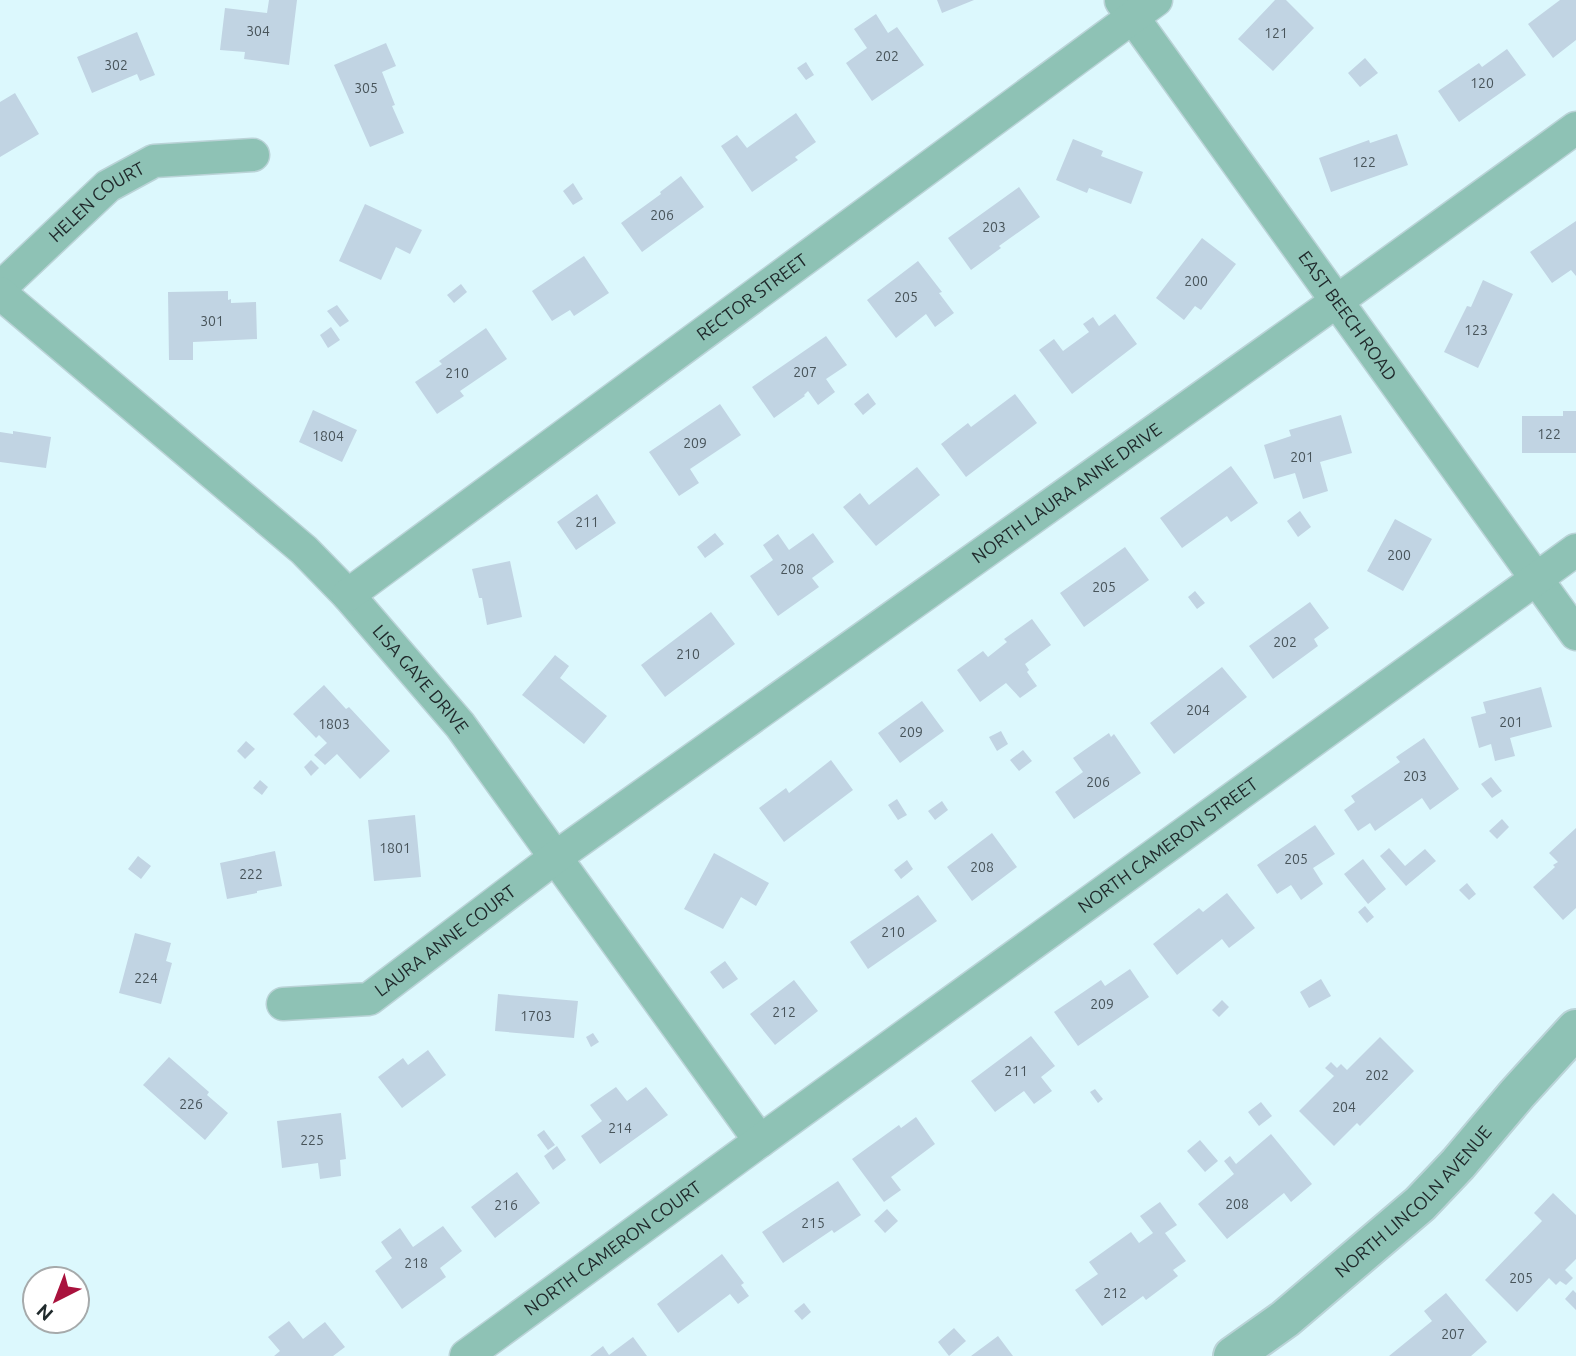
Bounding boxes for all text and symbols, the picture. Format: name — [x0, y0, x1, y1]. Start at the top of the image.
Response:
house number: 304 — [246, 23, 270, 39]
house number: 121 — [1264, 25, 1288, 41]
house number: 202 — [875, 48, 899, 64]
house number: 302 — [104, 57, 128, 73]
house number: 120 — [1470, 75, 1494, 91]
house number: 305 — [354, 80, 378, 96]
house number: 122 — [1352, 154, 1376, 170]
street label: HELEN COURT — [44, 157, 148, 246]
house number: 206 — [650, 207, 674, 223]
house number: 203 — [982, 219, 1006, 235]
street label: EAST BEECH ROAD — [1295, 247, 1401, 384]
street label: RECTOR STREET — [692, 249, 811, 344]
house number: 200 — [1184, 273, 1208, 289]
house number: 205 — [894, 289, 918, 305]
house number: 301 — [200, 313, 224, 329]
house number: 123 — [1464, 322, 1488, 338]
house number: 207 — [793, 364, 817, 380]
house number: 210 — [445, 365, 469, 381]
street label: NORTH LAURA ANNE DRIVE — [968, 418, 1165, 567]
house number: 122 — [1537, 426, 1561, 442]
house number: 1804 — [312, 428, 344, 444]
house number: 209 — [683, 435, 707, 451]
house number: 201 — [1290, 449, 1314, 465]
house number: 211 — [575, 514, 599, 530]
house number: 200 — [1387, 547, 1411, 563]
house number: 208 — [780, 561, 804, 577]
house number: 205 — [1092, 579, 1116, 595]
street label: LISA GAYE DRIVE — [369, 620, 473, 736]
house number: 202 — [1273, 634, 1297, 650]
house number: 210 — [676, 646, 700, 662]
house number: 204 — [1186, 702, 1210, 718]
house number: 201 — [1499, 714, 1523, 730]
house number: 1803 — [318, 716, 350, 732]
house number: 209 — [899, 724, 923, 740]
house number: 203 — [1403, 768, 1427, 784]
street label: NORTH CAMERON STREET — [1074, 773, 1261, 916]
house number: 206 — [1086, 774, 1110, 790]
house number: 1801 — [379, 840, 411, 856]
house number: 205 — [1284, 851, 1308, 867]
house number: 208 — [970, 859, 994, 875]
house number: 222 — [239, 866, 263, 882]
street label: LAURA ANNE COURT — [371, 880, 519, 1000]
house number: 210 — [881, 924, 905, 940]
house number: 224 — [134, 970, 158, 986]
house number: 209 — [1090, 996, 1114, 1012]
house number: 212 — [772, 1004, 796, 1020]
house number: 1703 — [520, 1008, 552, 1024]
house number: 211 — [1004, 1063, 1028, 1079]
house number: 202 — [1365, 1067, 1389, 1083]
house number: 226 — [179, 1096, 203, 1112]
house number: 204 — [1332, 1099, 1356, 1115]
house number: 214 — [608, 1120, 632, 1136]
street label: NORTH LINCOLN AVENUE — [1331, 1121, 1495, 1281]
house number: 225 — [300, 1132, 324, 1148]
street label: NORTH CAMERON COURT — [520, 1176, 705, 1319]
house number: 208 — [1225, 1196, 1249, 1212]
house number: 216 — [494, 1197, 518, 1213]
house number: 215 — [801, 1215, 825, 1231]
house number: 218 — [404, 1255, 428, 1271]
north arrow — [21, 1265, 91, 1335]
house number: 205 — [1509, 1270, 1533, 1286]
house number: 212 — [1103, 1285, 1127, 1301]
text: N — [32, 1300, 57, 1326]
house number: 207 — [1441, 1326, 1465, 1342]

